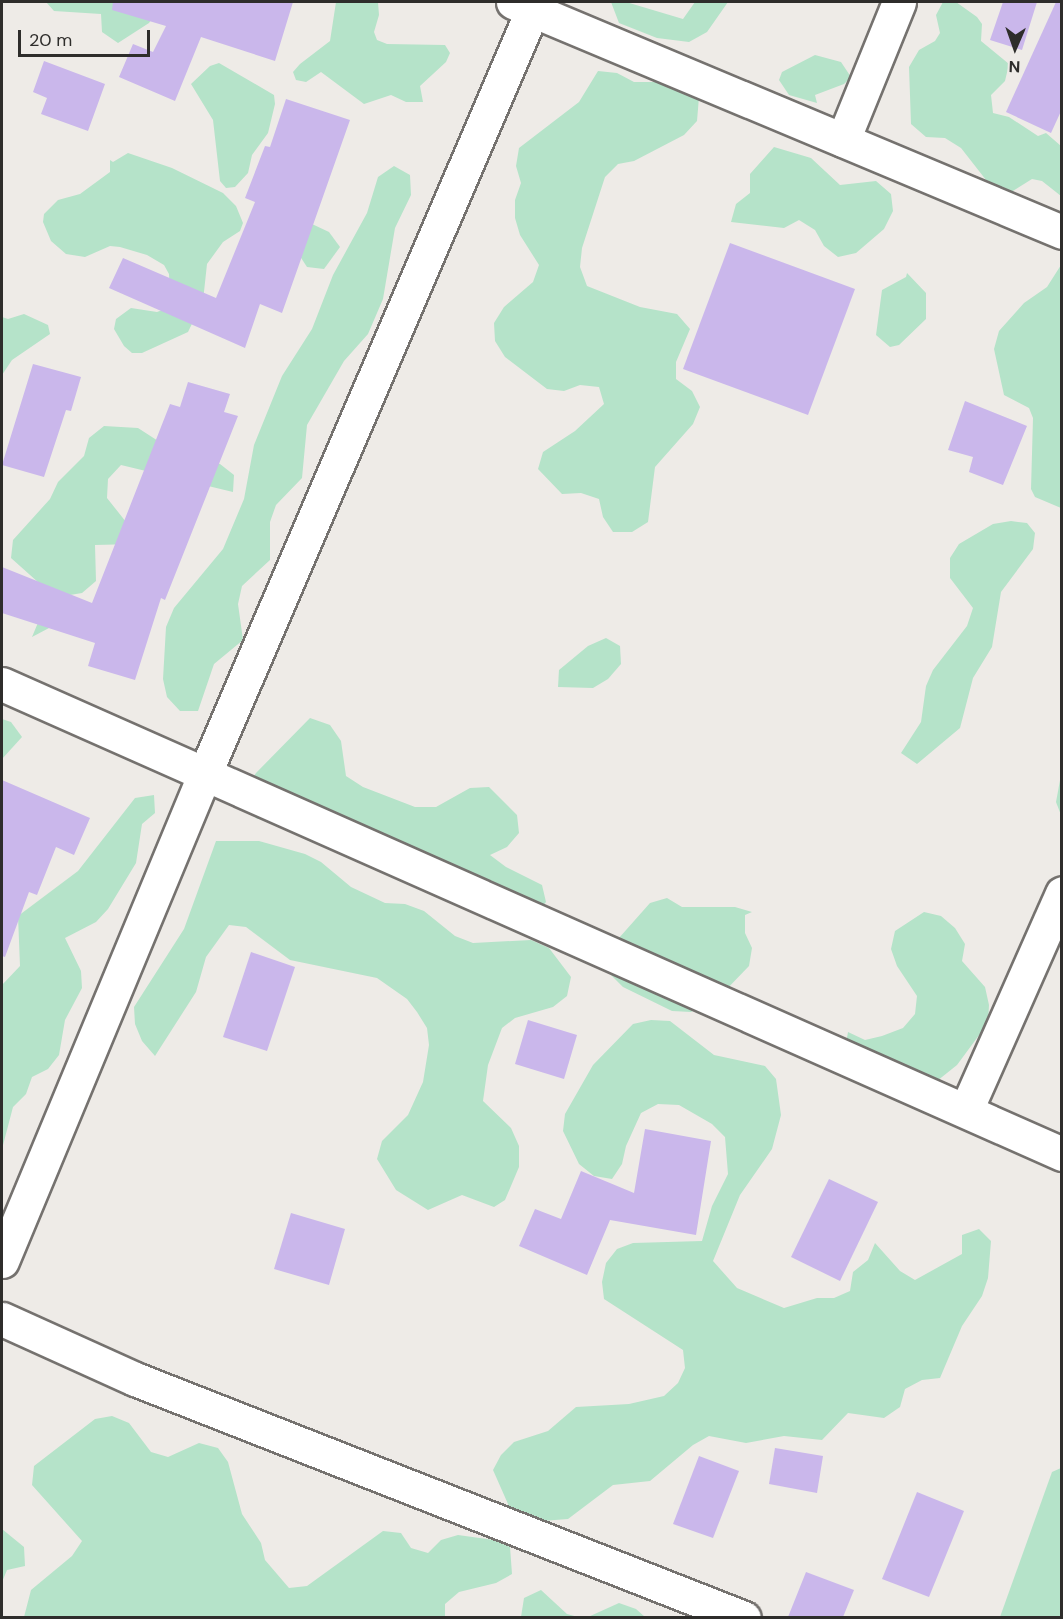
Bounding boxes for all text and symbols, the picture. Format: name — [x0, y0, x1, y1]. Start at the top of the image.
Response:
scale bar — [21, 18, 153, 56]
north arrow — [985, 18, 1045, 78]
text: 20 m — [29, 28, 72, 52]
text: N — [1008, 56, 1021, 77]

